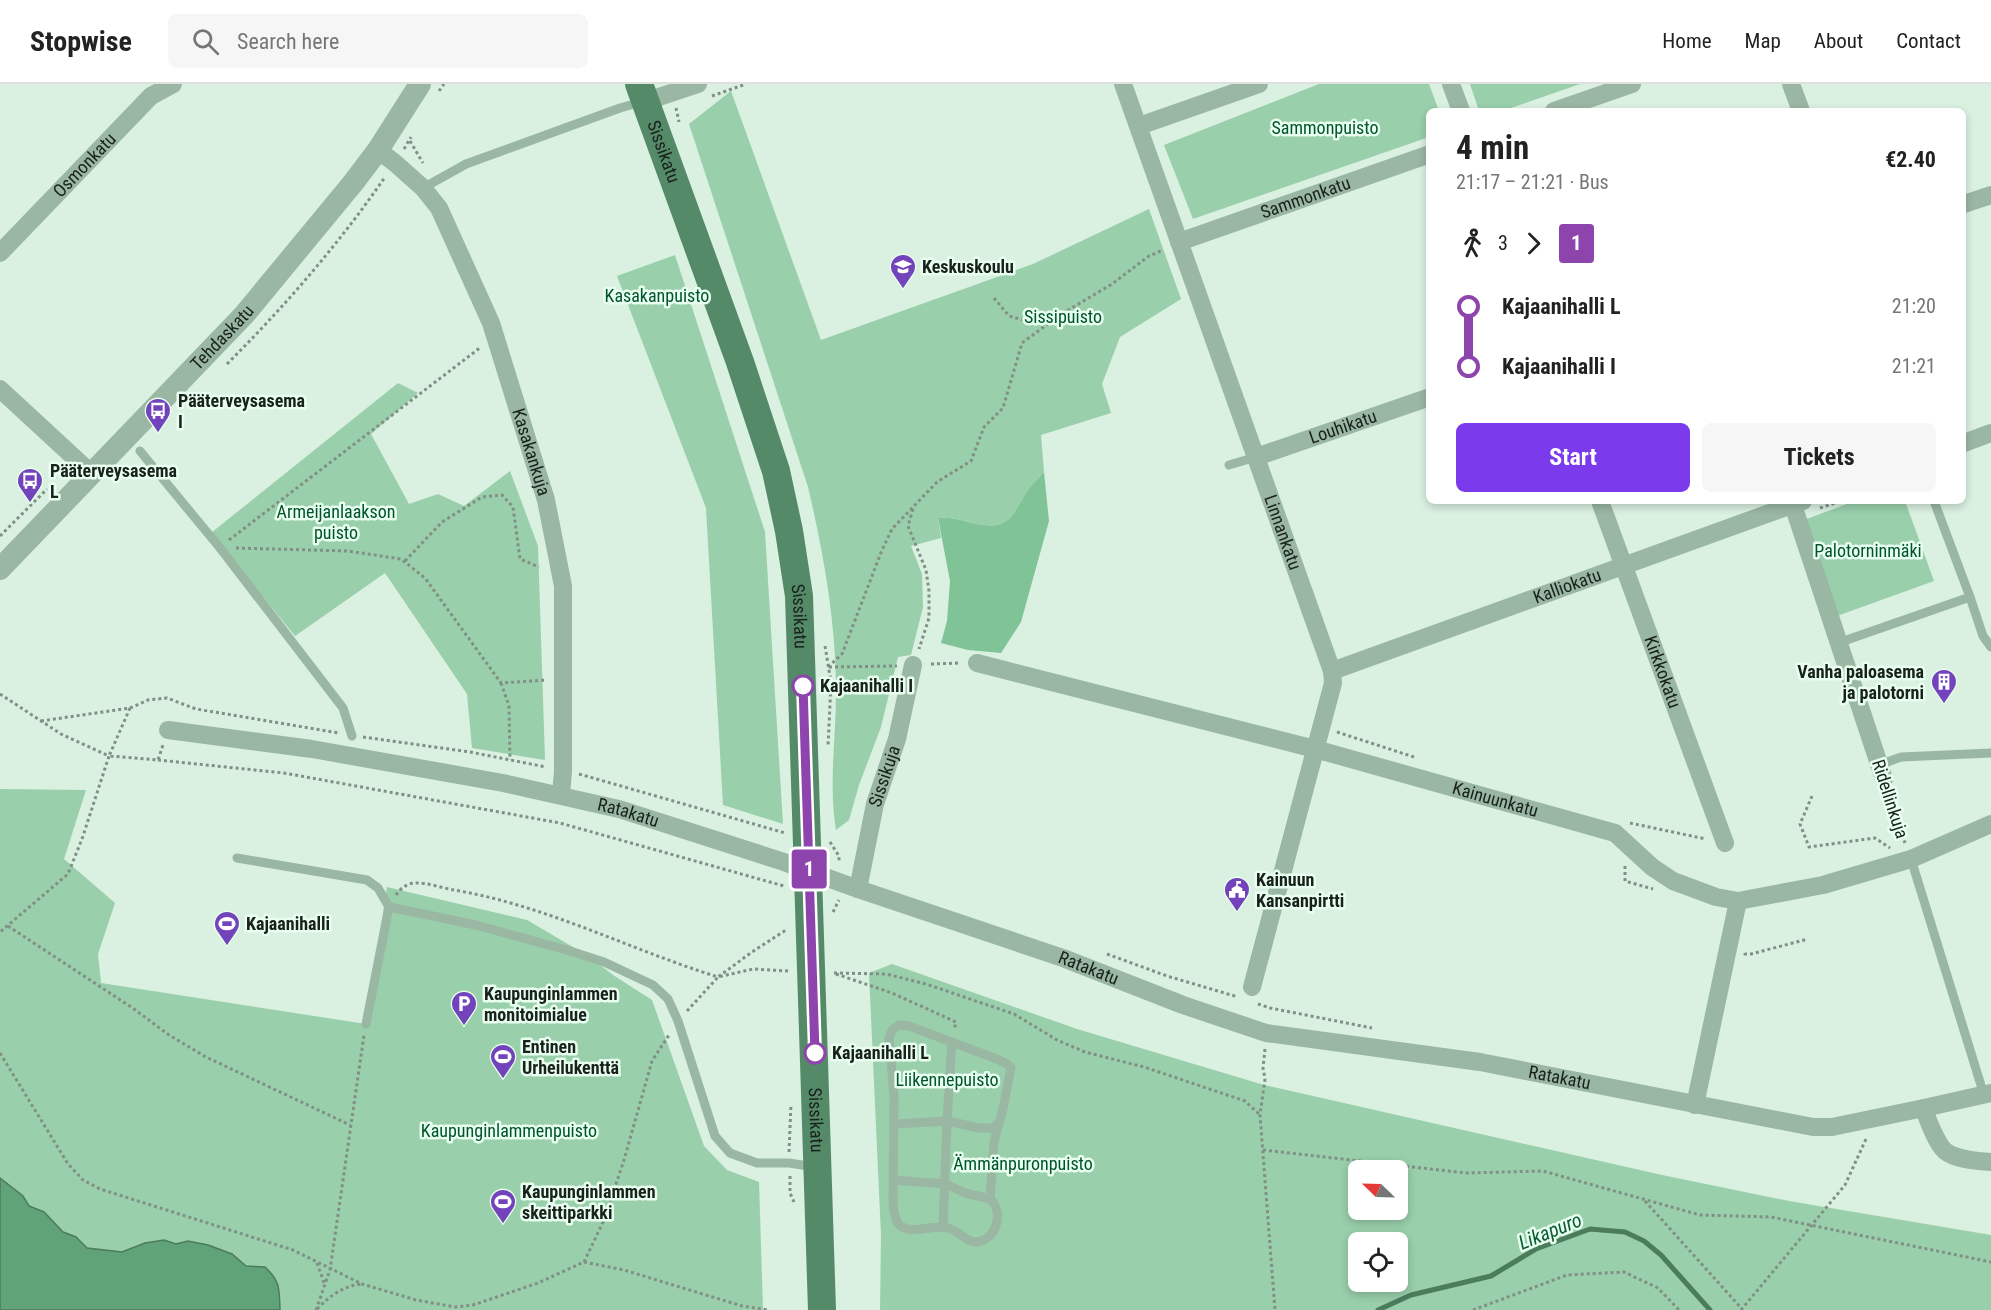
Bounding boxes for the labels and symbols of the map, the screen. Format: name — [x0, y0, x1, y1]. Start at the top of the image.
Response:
street label: Sissikatu — [643, 117, 685, 186]
park label: Sammonpuisto — [1272, 117, 1378, 138]
street label: Osmonkatu — [49, 128, 120, 201]
street label: Sammonkatu — [1258, 172, 1353, 223]
school or university icon: Keskuskoulu — [888, 252, 918, 290]
place label: Keskuskoulu — [922, 256, 1014, 277]
park label: Kasakanpuisto — [605, 285, 709, 306]
street label: Tehdaskatu — [186, 300, 258, 374]
park label: Sissipuisto — [1024, 306, 1102, 327]
place label: Pääterveysasema I — [178, 390, 305, 432]
bus stop icon: Pääterveysasema I — [143, 396, 173, 434]
street label: Louhikatu — [1306, 405, 1379, 448]
street label: Kasakankuja — [508, 406, 555, 498]
place label: Pääterveysasema L — [50, 460, 177, 502]
bus stop icon: Pääterveysasema L — [15, 466, 45, 504]
street label: Linnankatu — [1260, 492, 1306, 573]
park label: Armeijanlaakson puisto — [277, 501, 395, 543]
park label: Palotorninmäki — [1814, 540, 1922, 561]
street label: Kalliokatu — [1530, 564, 1604, 608]
street label: Sissikatu — [787, 582, 812, 649]
street label: Kirkkokatu — [1640, 633, 1686, 711]
place label: Vanha paloasema ja palotorni — [1797, 661, 1924, 703]
building icon: Vanha paloasema ja palotorni — [1929, 667, 1959, 705]
marker: Kajaanihalli I — [792, 675, 814, 697]
place label: Kajaanihalli I — [820, 675, 913, 696]
street label: Sissikuja — [864, 743, 904, 810]
street label: Ridellinkuja — [1868, 757, 1913, 841]
street label: Kainuunkatu — [1450, 777, 1541, 821]
street label: Ratakatu — [596, 794, 662, 831]
line badge: 1 — [790, 850, 828, 888]
place label: Kainuun Kansanpirtti — [1256, 869, 1344, 911]
public building icon: Kainuun Kansanpirtti — [1222, 875, 1252, 913]
sports icon: Kajaanihalli — [212, 909, 242, 947]
place label: Kajaanihalli — [246, 913, 330, 934]
street label: Ratakatu — [1056, 946, 1122, 989]
place label: Kaupunginlammen monitoimialue — [484, 983, 618, 1025]
parking icon: Kaupunginlammen monitoimialue — [449, 989, 479, 1027]
place label: Entinen Urheilukenttä — [522, 1036, 619, 1078]
sports icon: Entinen Urheilukenttä — [488, 1042, 518, 1080]
marker: Kajaanihalli L — [804, 1042, 826, 1064]
place label: Kajaanihalli L — [832, 1042, 929, 1063]
street label: Ratakatu — [1527, 1061, 1593, 1093]
park label: Liikennepuisto — [895, 1069, 999, 1090]
street label: Sissikatu — [805, 1087, 828, 1153]
park label: Kaupunginlammenpuisto — [421, 1120, 597, 1141]
park label: Ämmänpuronpuisto — [953, 1153, 1093, 1174]
north arrow — [1348, 1160, 1408, 1220]
place label: Kaupunginlammen skeittiparkki — [522, 1181, 656, 1223]
sports icon: Kaupunginlammen skeittiparkki — [488, 1187, 518, 1225]
water label: Likapuro — [1515, 1207, 1585, 1255]

